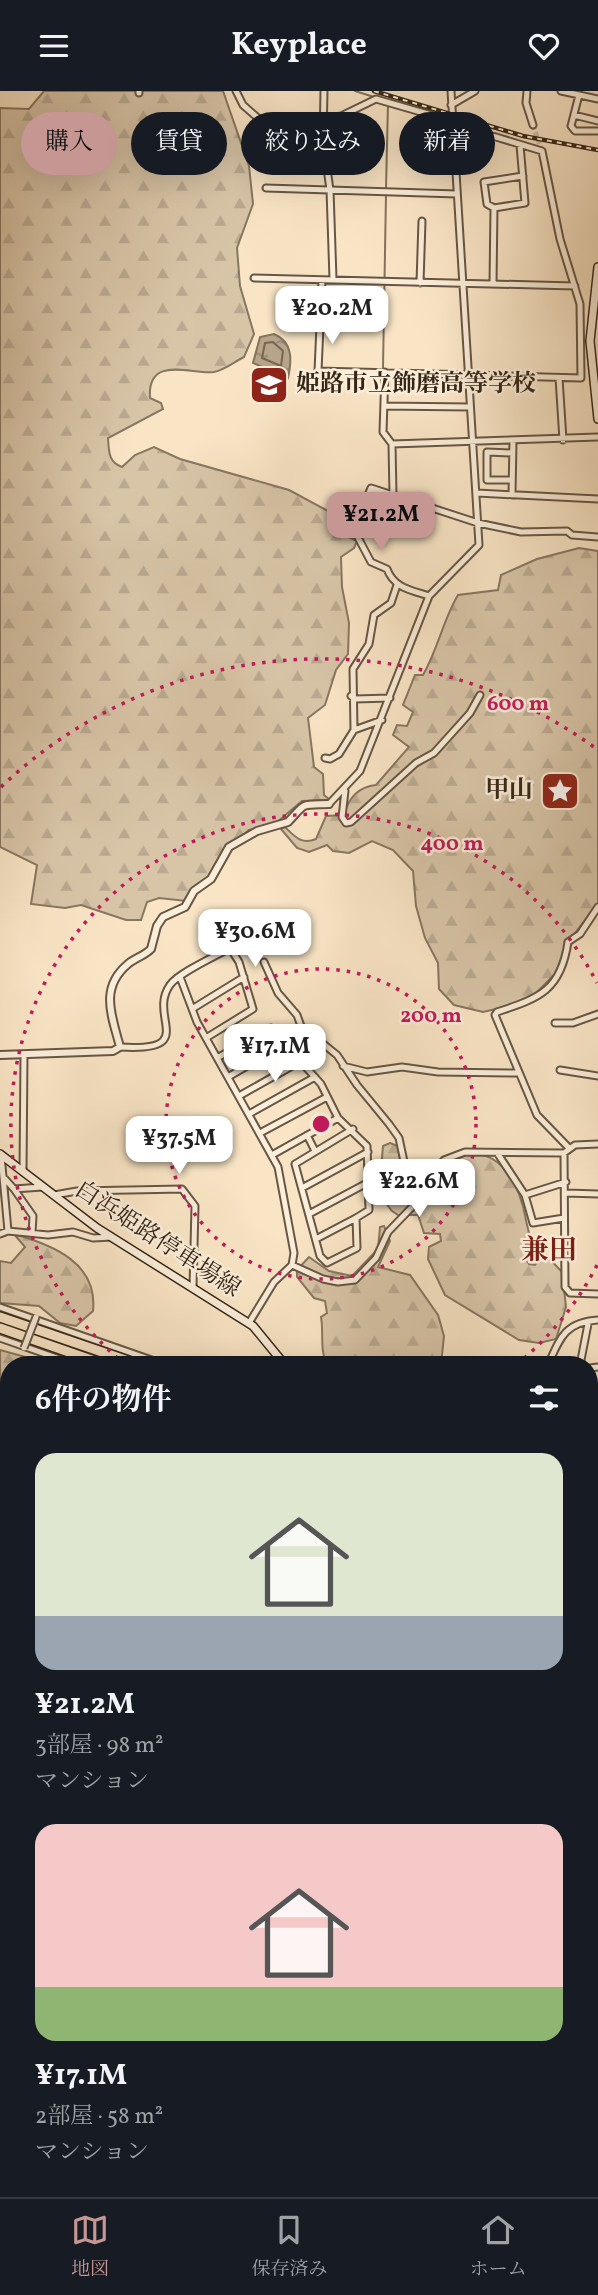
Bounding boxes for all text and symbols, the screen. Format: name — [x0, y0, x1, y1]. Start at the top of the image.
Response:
text: Keyplace — [231, 24, 367, 68]
icon: menu — [35, 27, 73, 65]
icon: heart — [525, 27, 563, 65]
chip: 購入 — [21, 112, 117, 175]
chip: 賃貸 — [131, 112, 227, 175]
chip: 絞り込み — [241, 112, 385, 175]
chip: 新着 — [399, 112, 495, 175]
pin: ¥20.2M — [275, 287, 389, 346]
text: ¥20.2M — [291, 293, 373, 325]
school or university icon: 姫路市立飾磨高等学校 — [248, 364, 290, 406]
place label: 姫路市立飾磨高等学校 — [296, 368, 536, 402]
pin: ¥21.2M — [324, 493, 438, 552]
text: ¥21.2M — [343, 499, 419, 531]
text: 600 m — [487, 690, 549, 719]
place icon: 甲山 — [539, 770, 581, 812]
place label: 甲山 — [485, 774, 533, 808]
text: 400 m — [421, 830, 483, 859]
pin: ¥30.6M — [198, 909, 312, 969]
text: ¥30.6M — [214, 916, 296, 948]
text: 200 m — [400, 1002, 462, 1031]
pin: ¥17.1M — [218, 1025, 332, 1084]
text: ¥17.1M — [240, 1031, 310, 1063]
centre of rings — [309, 1112, 333, 1136]
pin: ¥37.5M — [122, 1117, 236, 1176]
text: ¥37.5M — [142, 1123, 216, 1155]
pin: ¥22.6M — [362, 1159, 476, 1219]
text: ¥22.6M — [379, 1166, 459, 1198]
street label: 白浜姫路停車場線 — [67, 1173, 247, 1307]
district label: 兼田 — [521, 1232, 577, 1271]
icon: filters — [525, 1379, 563, 1417]
text: 6件の物件 — [35, 1380, 171, 1422]
icon: home — [236, 1499, 362, 1625]
text: ¥21.2M — [35, 1684, 135, 1726]
text: 3部屋 · 98 m² — [35, 1730, 164, 1762]
text: マンション — [35, 1766, 149, 1798]
icon: home — [236, 1870, 362, 1996]
text: ¥17.1M — [35, 2055, 127, 2097]
text: 2部屋 · 58 m² — [35, 2101, 163, 2133]
text: マンション — [35, 2137, 149, 2169]
tab: 地図 — [71, 2211, 109, 2283]
tab: 保存済み — [251, 2211, 328, 2283]
tab: ホーム — [470, 2211, 527, 2283]

